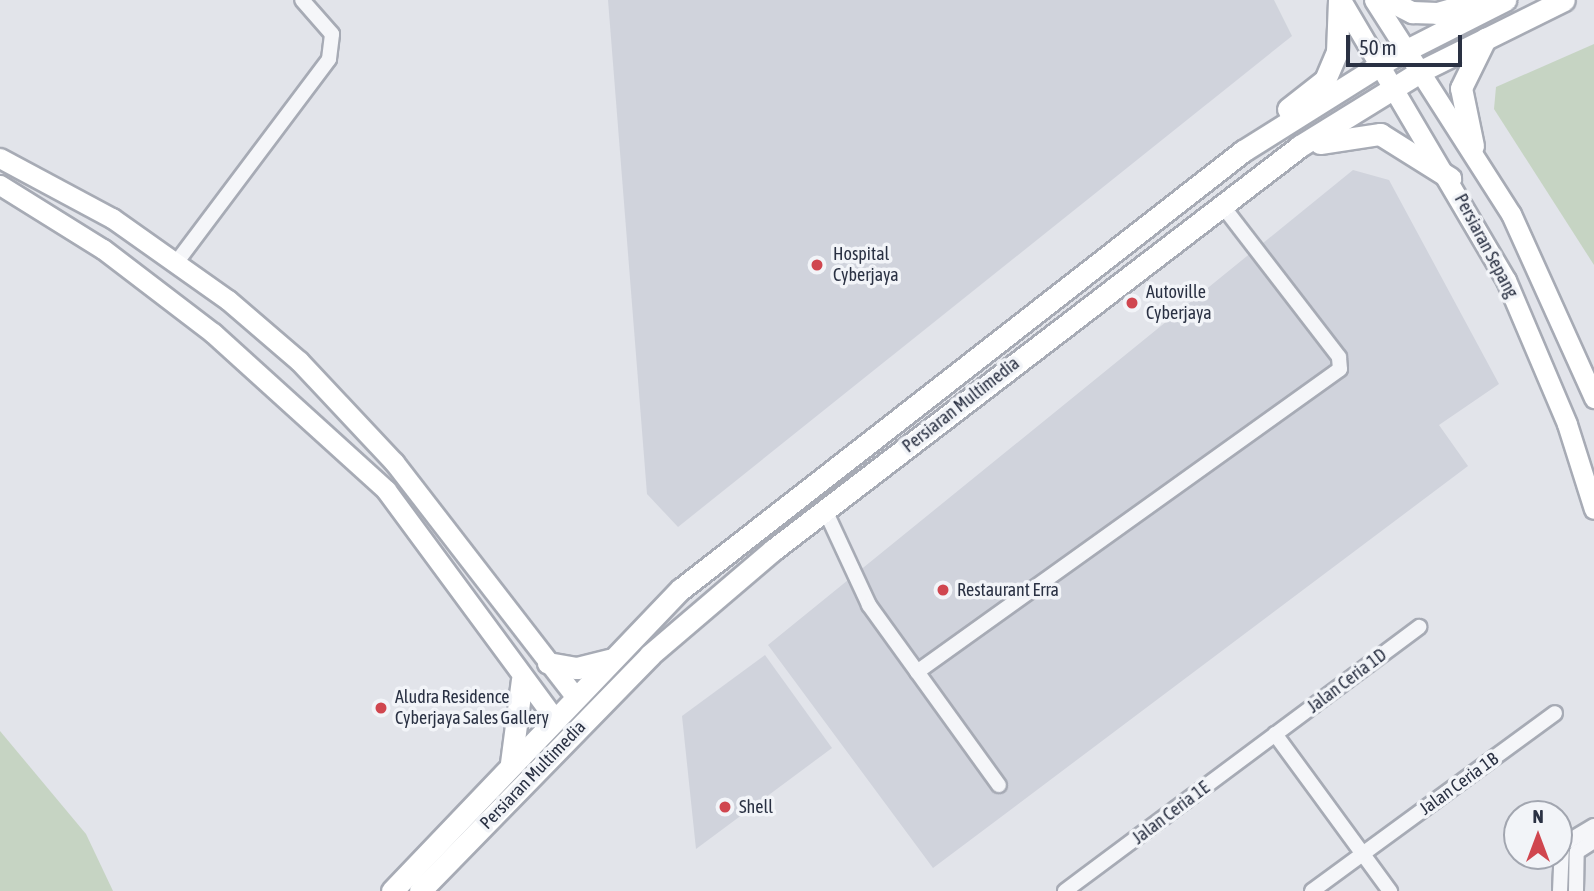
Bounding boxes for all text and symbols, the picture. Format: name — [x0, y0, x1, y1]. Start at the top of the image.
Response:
scale bar — [1349, 21, 1464, 65]
text: 50 m — [1359, 35, 1397, 59]
street label: Persiaran Sepang — [1450, 190, 1522, 302]
place label: Hospital Cyberjaya — [833, 244, 899, 286]
marker: Hospital Cyberjaya — [807, 255, 827, 275]
place label: Autoville Cyberjaya — [1146, 282, 1212, 324]
marker: Autoville Cyberjaya — [1124, 295, 1140, 311]
street label: Persiaran Multimedia — [898, 353, 1024, 457]
place label: Restaurant Erra — [957, 579, 1059, 601]
marker: Restaurant Erra — [935, 582, 951, 598]
street label: Jalan Ceria 1D — [1303, 644, 1391, 718]
place label: Aludra Residence Cyberjaya Sales Gallery — [395, 687, 549, 730]
marker: Aludra Residence Cyberjaya Sales Gallery — [373, 700, 389, 716]
street label: Persiaran Multimedia — [476, 716, 590, 834]
street label: Jalan Ceria 1B — [1415, 748, 1503, 820]
street label: Jalan Ceria 1E — [1128, 777, 1214, 849]
place label: Shell — [739, 796, 773, 818]
marker: Shell — [717, 799, 733, 815]
north arrow — [1503, 800, 1573, 870]
text: N — [1532, 805, 1544, 827]

